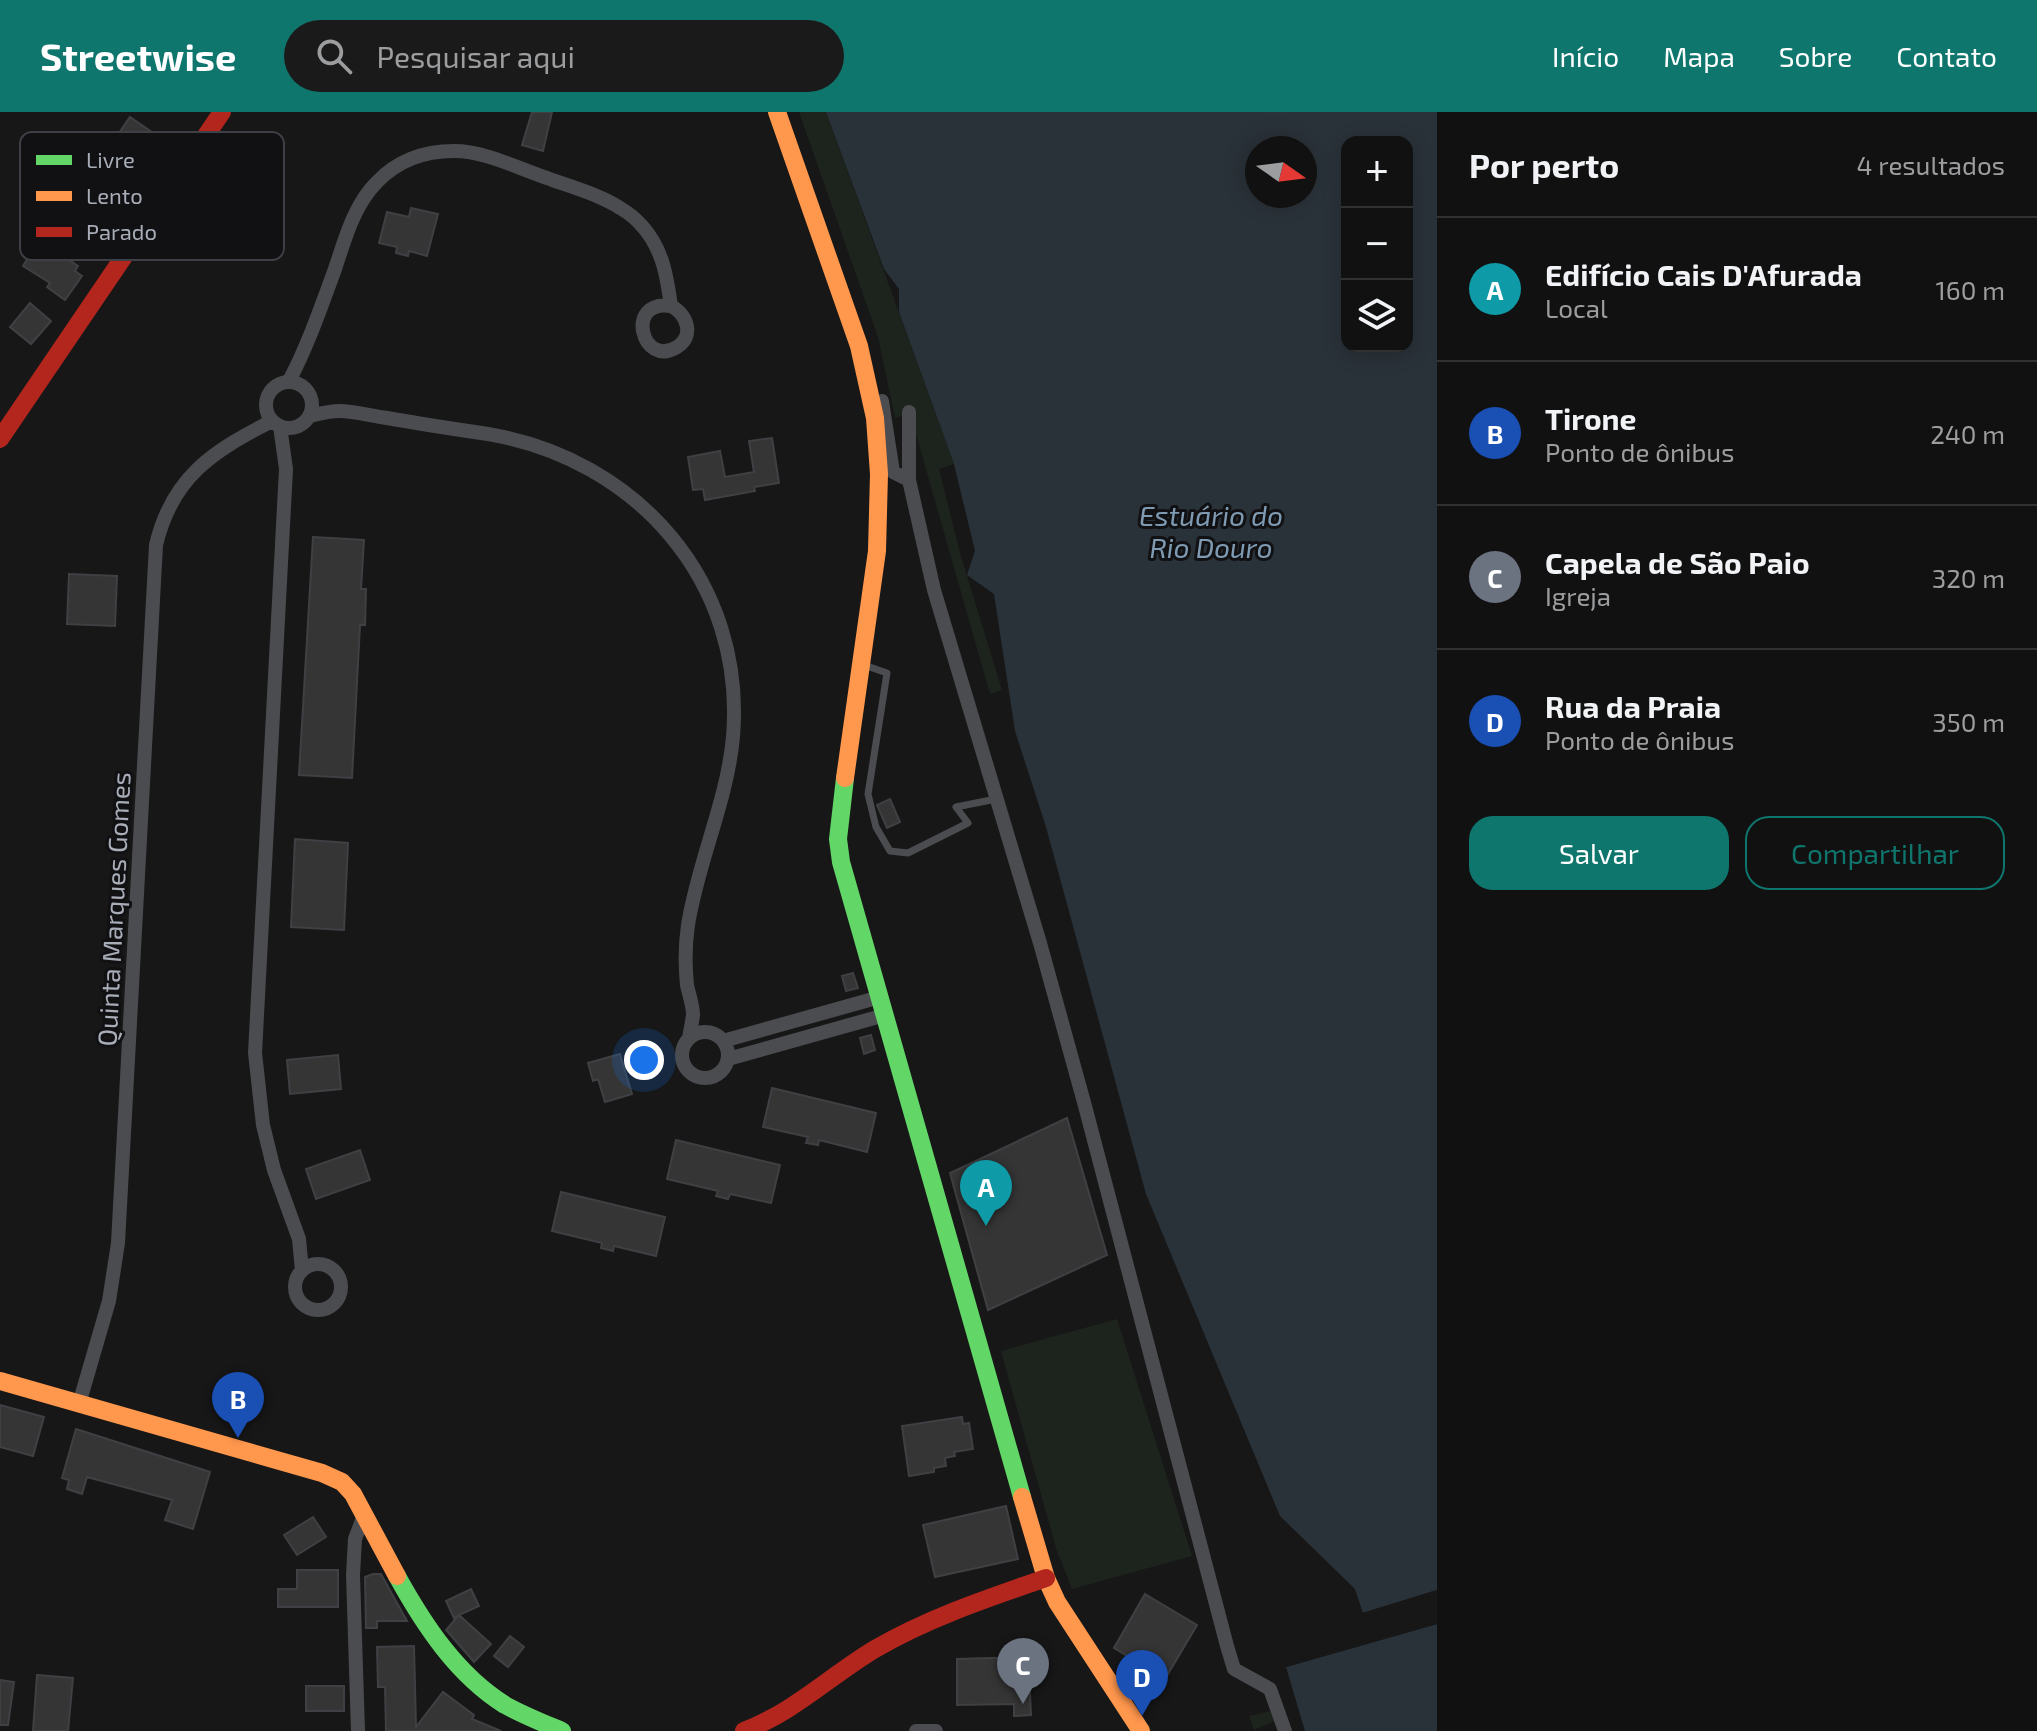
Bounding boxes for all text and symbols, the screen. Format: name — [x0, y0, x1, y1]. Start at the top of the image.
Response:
search box — [284, 20, 844, 92]
text: Streetwise — [40, 33, 236, 79]
icon: search — [312, 34, 356, 78]
text: Pesquisar aqui — [376, 38, 575, 74]
text: Início — [1552, 39, 1619, 73]
text: Mapa — [1663, 39, 1735, 73]
text: Sobre — [1779, 39, 1852, 73]
text: Contato — [1896, 39, 1997, 73]
legend — [20, 132, 284, 260]
north arrow — [1245, 136, 1317, 208]
map controls — [1341, 136, 1413, 352]
button: + — [1341, 136, 1413, 208]
text: Por perto — [1469, 144, 1619, 185]
text: Livre — [86, 146, 135, 172]
text: 4 resultados — [1857, 149, 2005, 180]
text: Lento — [86, 182, 143, 208]
button: − — [1341, 208, 1413, 280]
text: Parado — [86, 218, 157, 244]
text: Edifício Cais D'Afurada — [1545, 256, 1862, 292]
text: A — [1487, 274, 1503, 305]
text: 160 m — [1936, 274, 2005, 305]
button: layers — [1341, 280, 1413, 352]
text: Local — [1545, 292, 1608, 323]
text: Tirone — [1545, 400, 1637, 436]
text: B — [1487, 418, 1503, 449]
text: 240 m — [1930, 418, 2005, 449]
text: Ponto de ônibus — [1545, 436, 1734, 467]
water label: Estuário do Rio Douro — [1139, 498, 1283, 564]
text: Capela de São Paio — [1545, 544, 1810, 580]
text: C — [1487, 562, 1503, 593]
text: 320 m — [1932, 562, 2005, 593]
text: Igreja — [1545, 580, 1611, 611]
text: Rua da Praia — [1545, 688, 1721, 724]
text: D — [1486, 706, 1504, 737]
text: 350 m — [1932, 706, 2005, 737]
text: Ponto de ônibus — [1545, 724, 1734, 755]
street label: Quinta Marques Gomes — [90, 771, 136, 1047]
button: Salvar — [1469, 816, 1729, 890]
button: Compartilhar — [1745, 816, 2005, 890]
your location — [624, 1040, 664, 1080]
pin: A — [960, 1160, 1012, 1226]
pin: B — [212, 1372, 264, 1438]
pin: C — [997, 1638, 1049, 1704]
pin: D — [1116, 1650, 1168, 1716]

